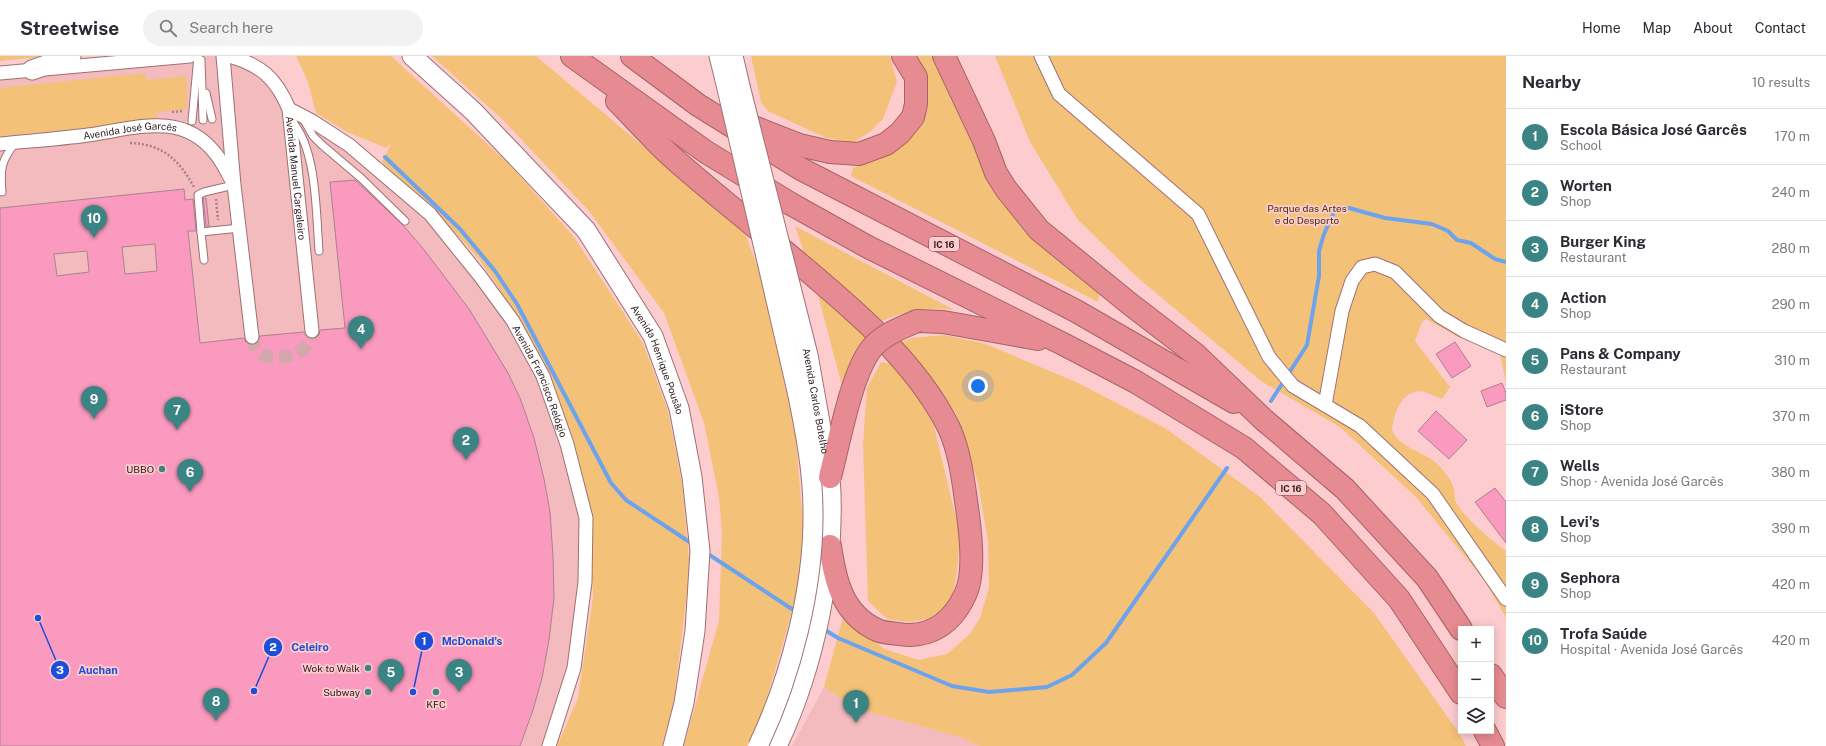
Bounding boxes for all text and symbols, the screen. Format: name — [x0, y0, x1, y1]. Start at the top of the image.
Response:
search box — [143, 10, 423, 46]
text: Streetwise — [20, 17, 119, 39]
icon: search — [157, 17, 179, 39]
text: Search here — [189, 19, 273, 36]
text: Home — [1582, 20, 1621, 36]
text: Map — [1643, 20, 1671, 36]
text: About — [1693, 20, 1733, 36]
text: Contact — [1755, 20, 1806, 36]
text: Nearby — [1522, 72, 1581, 92]
text: 10 results — [1752, 75, 1810, 90]
street label: Avenida Manuel Cargaleiro — [284, 115, 309, 241]
street label: Avenida José Garcês — [82, 120, 178, 142]
text: Escola Básica José Garcês — [1560, 121, 1747, 138]
text: 1 — [1532, 129, 1538, 144]
text: 170 m — [1775, 129, 1810, 144]
text: School — [1560, 138, 1602, 153]
text: Worten — [1560, 177, 1612, 194]
text: 2 — [1531, 185, 1539, 200]
text: 240 m — [1772, 185, 1810, 200]
text: Shop — [1560, 194, 1591, 209]
park label: Parque das Artes e do Desporto — [1267, 202, 1347, 226]
pin: 10 — [81, 205, 107, 238]
text: Burger King — [1560, 233, 1646, 250]
road number: IC 16 — [929, 237, 959, 251]
text: 3 — [1531, 241, 1539, 256]
text: 280 m — [1772, 241, 1810, 256]
text: Restaurant — [1560, 250, 1626, 265]
text: Action — [1560, 289, 1606, 306]
text: 4 — [1531, 297, 1539, 312]
text: 290 m — [1772, 297, 1810, 312]
street label: Avenida Henrique Pousão — [629, 302, 686, 415]
text: Shop — [1560, 306, 1591, 321]
pin: 4 — [348, 316, 374, 349]
street label: Avenida Francisco Relógio — [510, 323, 570, 439]
text: Pans & Company — [1560, 345, 1681, 362]
street label: Avenida Carlos Botelho — [800, 347, 832, 455]
text: 5 — [1531, 353, 1539, 368]
text: 310 m — [1774, 353, 1810, 368]
text: Restaurant — [1560, 362, 1626, 377]
your location — [968, 376, 988, 396]
pin: 9 — [81, 386, 107, 419]
pin: 7 — [164, 397, 190, 430]
text: iStore — [1560, 401, 1604, 418]
text: 6 — [1531, 409, 1539, 424]
text: 370 m — [1772, 409, 1810, 424]
text: Shop — [1560, 418, 1591, 433]
pin: 2 — [453, 427, 479, 460]
text: Wells — [1560, 457, 1600, 474]
pin: 6 — [177, 459, 203, 492]
place label: UBBO — [126, 463, 154, 475]
marker: UBBO — [157, 464, 167, 474]
text: 7 — [1531, 465, 1539, 480]
text: 380 m — [1771, 465, 1810, 480]
text: Shop · Avenida José Garcês — [1560, 474, 1723, 489]
road number: IC 16 — [1276, 481, 1306, 495]
text: Levi's — [1560, 513, 1600, 530]
text: 8 — [1531, 521, 1539, 536]
text: 390 m — [1772, 521, 1810, 536]
text: Shop — [1560, 530, 1591, 545]
text: Sephora — [1560, 569, 1620, 586]
text: 9 — [1531, 577, 1539, 592]
text: 420 m — [1772, 577, 1810, 592]
text: Shop — [1560, 586, 1591, 601]
text: Trofa Saúde — [1560, 625, 1647, 642]
map controls — [1458, 626, 1494, 734]
button: + — [1458, 626, 1494, 662]
callout: McDonald's — [414, 629, 511, 652]
text: 10 — [1528, 633, 1542, 648]
text: 420 m — [1772, 633, 1810, 648]
text: 1 — [421, 634, 427, 648]
callout: Celeiro — [263, 635, 337, 658]
text: McDonald's — [442, 635, 503, 647]
text: 2 — [269, 640, 277, 654]
text: Celeiro — [291, 641, 329, 653]
text: Hospital · Avenida José Garcês — [1560, 642, 1743, 657]
callout: Auchan — [50, 659, 126, 682]
pin: 5 — [378, 659, 404, 692]
pin: 3 — [446, 659, 472, 692]
place label: Wok to Walk — [302, 662, 360, 674]
button: − — [1458, 662, 1494, 698]
text: 3 — [56, 663, 64, 677]
marker: Wok to Walk — [363, 663, 373, 673]
text: Auchan — [78, 664, 118, 676]
place label: Subway — [323, 686, 361, 698]
marker: Subway — [363, 687, 373, 697]
marker: KFC — [431, 687, 441, 697]
pin: 8 — [203, 688, 229, 721]
pin: 1 — [843, 690, 869, 723]
place label: KFC — [426, 698, 446, 710]
button: layers — [1458, 698, 1494, 734]

